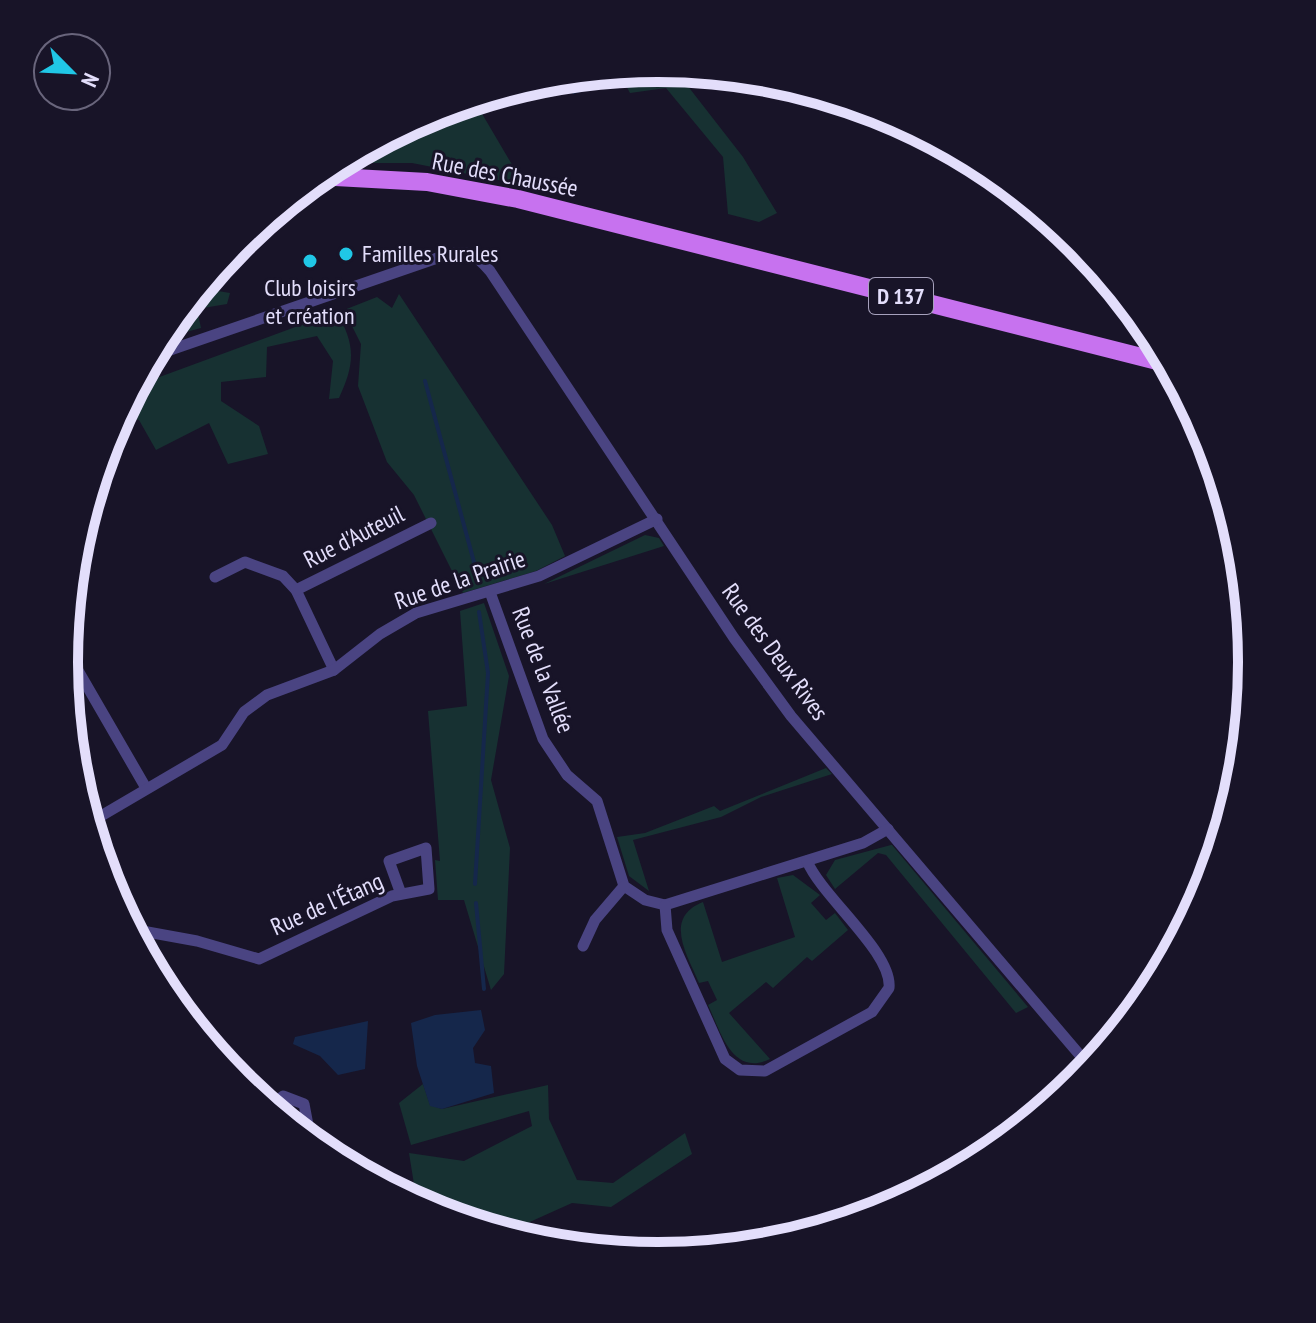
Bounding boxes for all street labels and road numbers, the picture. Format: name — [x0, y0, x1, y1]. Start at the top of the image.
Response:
street label: Rue des Chaussée — [430, 145, 581, 204]
road number: D 137 — [869, 278, 933, 314]
street label: Rue d'Auteuil — [298, 498, 410, 575]
street label: Rue de la Prairie — [391, 543, 529, 616]
street label: Rue des Deux Rives — [715, 577, 836, 726]
street label: Rue de la Vallée — [505, 602, 582, 737]
street label: Rue de l'Étang — [266, 865, 388, 942]

